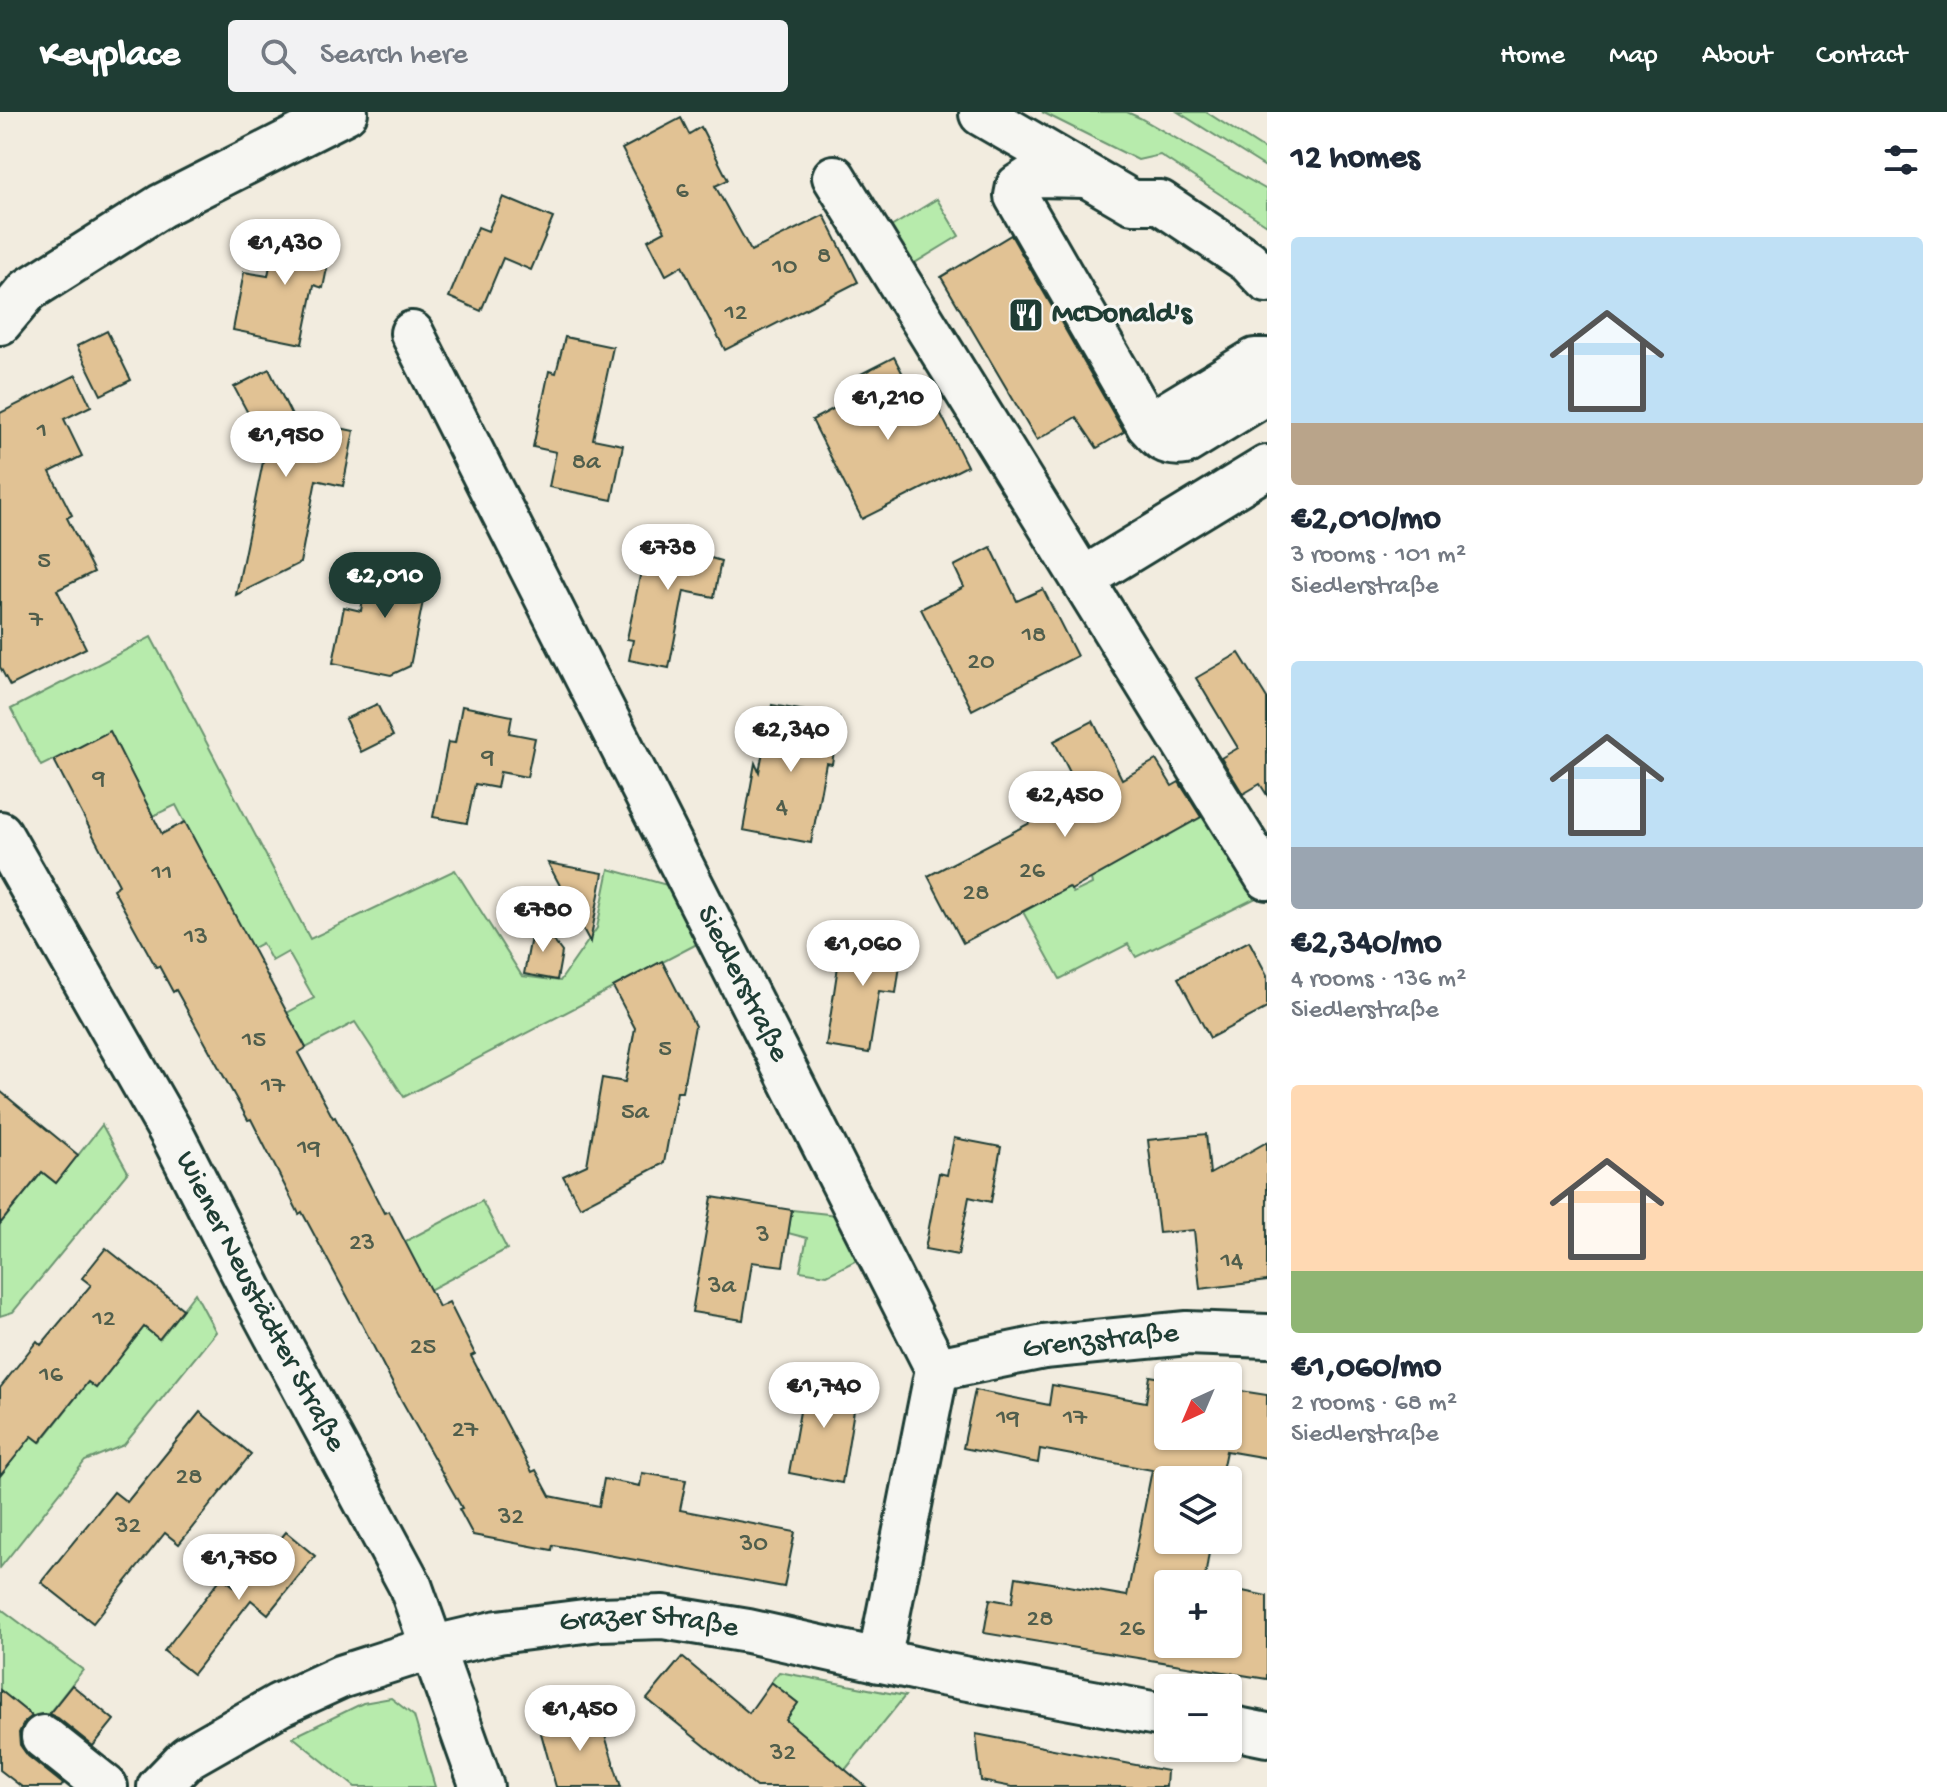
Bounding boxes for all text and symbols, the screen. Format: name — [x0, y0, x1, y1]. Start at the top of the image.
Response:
search box — [228, 20, 788, 92]
text: Keyplace — [40, 34, 180, 78]
icon: search — [256, 34, 300, 78]
text: Search here — [320, 39, 468, 74]
text: Home — [1500, 40, 1565, 73]
text: Map — [1609, 40, 1658, 73]
text: About — [1702, 40, 1772, 73]
text: Contact — [1816, 40, 1907, 73]
icon: filters — [1879, 138, 1923, 182]
text: 12 homes — [1291, 140, 1420, 180]
house number: 6 — [675, 177, 689, 208]
pin: €1,430 — [220, 219, 350, 287]
text: €1,430 — [248, 229, 322, 260]
house number: 8 — [817, 242, 831, 273]
house number: 10 — [771, 253, 798, 284]
icon: home — [1535, 289, 1679, 433]
restaurant icon: McDonald's — [1007, 296, 1045, 334]
place label: McDonald's — [1052, 298, 1194, 333]
house number: 12 — [723, 299, 748, 330]
pin: €1,210 — [823, 374, 953, 442]
text: €1,210 — [852, 384, 924, 415]
pin: €1,950 — [221, 411, 351, 479]
house number: 1 — [36, 417, 47, 448]
text: €1,950 — [248, 421, 324, 452]
house number: 8a — [572, 448, 602, 479]
text: €2,010/mo — [1291, 501, 1441, 541]
pin: €738 — [621, 524, 715, 592]
text: €738 — [640, 534, 696, 565]
text: 3 rooms · 101 m² — [1291, 541, 1466, 572]
house number: 5 — [37, 547, 51, 578]
pin: €2,010 — [320, 552, 450, 620]
text: €2,010 — [347, 562, 423, 593]
text: Siedlerstraße — [1291, 572, 1439, 603]
house number: 7 — [28, 606, 44, 637]
house number: 18 — [1021, 621, 1046, 652]
house number: 20 — [967, 648, 995, 679]
pin: €2,340 — [726, 706, 856, 774]
icon: home — [1535, 713, 1679, 857]
text: €2,340 — [753, 716, 829, 747]
house number: 9 — [480, 743, 495, 774]
house number: 9 — [91, 764, 106, 795]
pin: €2,450 — [1000, 771, 1130, 839]
text: €2,450 — [1026, 781, 1104, 812]
house number: 4 — [776, 793, 788, 824]
house number: 26 — [1019, 857, 1046, 888]
house number: 11 — [151, 859, 173, 890]
house number: 28 — [963, 879, 990, 910]
pin: €780 — [496, 886, 590, 954]
text: €780 — [514, 896, 572, 927]
street label: Siedlerstraße — [688, 900, 796, 1069]
pin: €1,060 — [798, 920, 928, 988]
house number: 13 — [183, 923, 208, 954]
text: €2,340/mo — [1291, 925, 1442, 965]
text: €1,060 — [825, 930, 901, 961]
text: 4 rooms · 136 m² — [1291, 965, 1466, 996]
text: Siedlerstraße — [1291, 996, 1439, 1027]
house number: 15 — [241, 1026, 266, 1057]
house number: 5 — [658, 1035, 672, 1066]
house number: 17 — [260, 1072, 286, 1103]
house number: 5a — [621, 1098, 651, 1129]
house number: 19 — [296, 1134, 321, 1165]
icon: home — [1535, 1137, 1679, 1281]
street label: Wiener Neustädter Straße — [166, 1146, 353, 1459]
house number: 3 — [755, 1221, 770, 1252]
house number: 23 — [349, 1229, 375, 1260]
house number: 14 — [1220, 1247, 1243, 1278]
house number: 3a — [707, 1272, 738, 1303]
house number: 12 — [91, 1305, 116, 1336]
street label: Grenzstraße — [1019, 1316, 1181, 1369]
house number: 25 — [410, 1333, 436, 1364]
text: €1,060/mo — [1291, 1349, 1441, 1389]
house number: 16 — [38, 1361, 64, 1392]
pin: €1,740 — [759, 1362, 889, 1430]
north arrow — [1154, 1362, 1242, 1450]
map controls — [1154, 1362, 1242, 1762]
text: €1,740 — [787, 1372, 861, 1403]
text: 2 rooms · 68 m² — [1291, 1389, 1457, 1420]
house number: 19 — [995, 1404, 1020, 1435]
house number: 17 — [1062, 1404, 1088, 1435]
house number: 27 — [452, 1416, 480, 1447]
text: Siedlerstraße — [1291, 1420, 1439, 1451]
house number: 28 — [176, 1463, 203, 1494]
button: layers — [1154, 1466, 1242, 1554]
house number: 32 — [497, 1503, 524, 1534]
house number: 32 — [114, 1512, 141, 1543]
house number: 30 — [739, 1530, 768, 1561]
pin: €1,750 — [174, 1534, 304, 1602]
text: €1,750 — [201, 1544, 277, 1575]
button: + — [1154, 1570, 1242, 1658]
street label: Grazer Straße — [557, 1599, 741, 1647]
house number: 28 — [1027, 1605, 1054, 1636]
house number: 26 — [1119, 1615, 1146, 1646]
button: − — [1154, 1674, 1242, 1762]
pin: €1,450 — [515, 1685, 645, 1753]
text: €1,450 — [543, 1695, 617, 1726]
house number: 32 — [769, 1739, 796, 1770]

